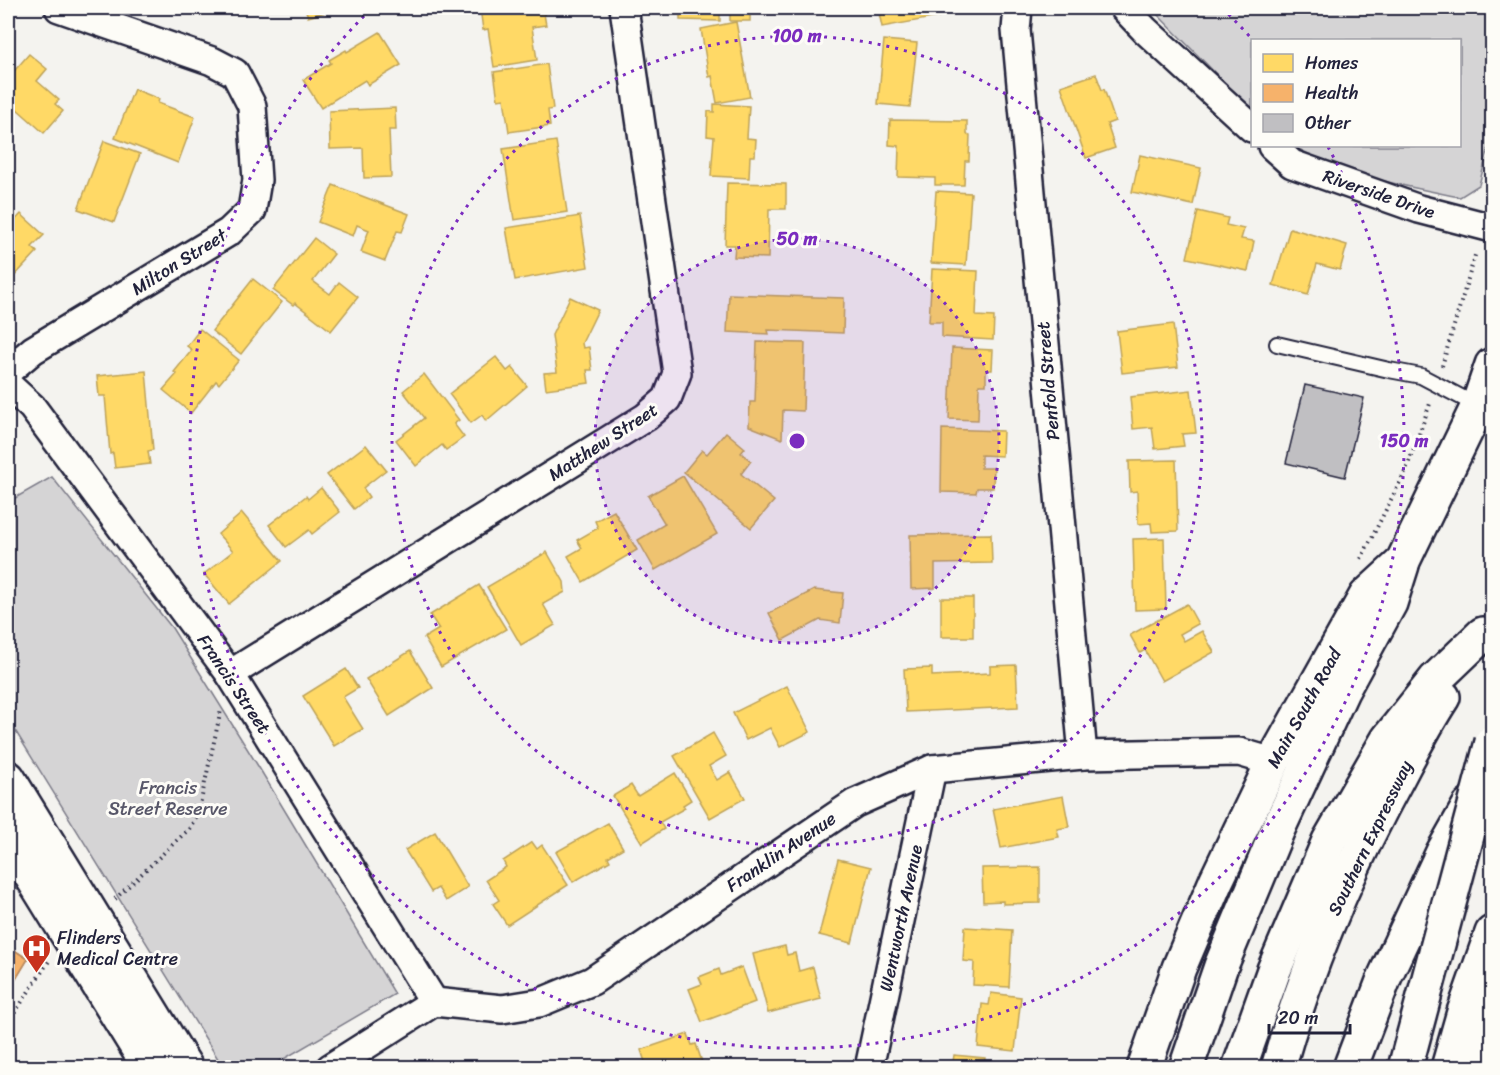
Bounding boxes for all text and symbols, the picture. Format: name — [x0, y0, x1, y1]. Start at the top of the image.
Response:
text: 100 m — [773, 20, 822, 52]
legend — [1251, 39, 1461, 147]
text: Homes — [1305, 47, 1359, 79]
text: Health — [1305, 77, 1358, 109]
text: Other — [1305, 107, 1352, 139]
street label: Riverside Drive — [1319, 160, 1440, 228]
street label: Milton Street — [125, 219, 234, 304]
text: 50 m — [777, 223, 818, 255]
street label: Penfold Street — [1027, 320, 1069, 442]
street label: Matthew Street — [541, 394, 665, 490]
text: 150 m — [1380, 425, 1428, 457]
centre of rings — [787, 431, 807, 451]
street label: Francis Street — [189, 627, 280, 741]
street label: Main South Road — [1258, 641, 1351, 774]
street label: Southern Expressway — [1318, 754, 1422, 921]
park label: Francis Street Reserve — [108, 772, 228, 825]
street label: Franklin Avenue — [719, 803, 843, 901]
street label: Wentworth Avenue — [870, 841, 932, 994]
place label: Flinders Medical Centre — [57, 922, 178, 975]
hospital icon: Flinders Medical Centre — [20, 932, 52, 974]
scale bar — [1269, 997, 1350, 1035]
text: 20 m — [1278, 1002, 1318, 1034]

